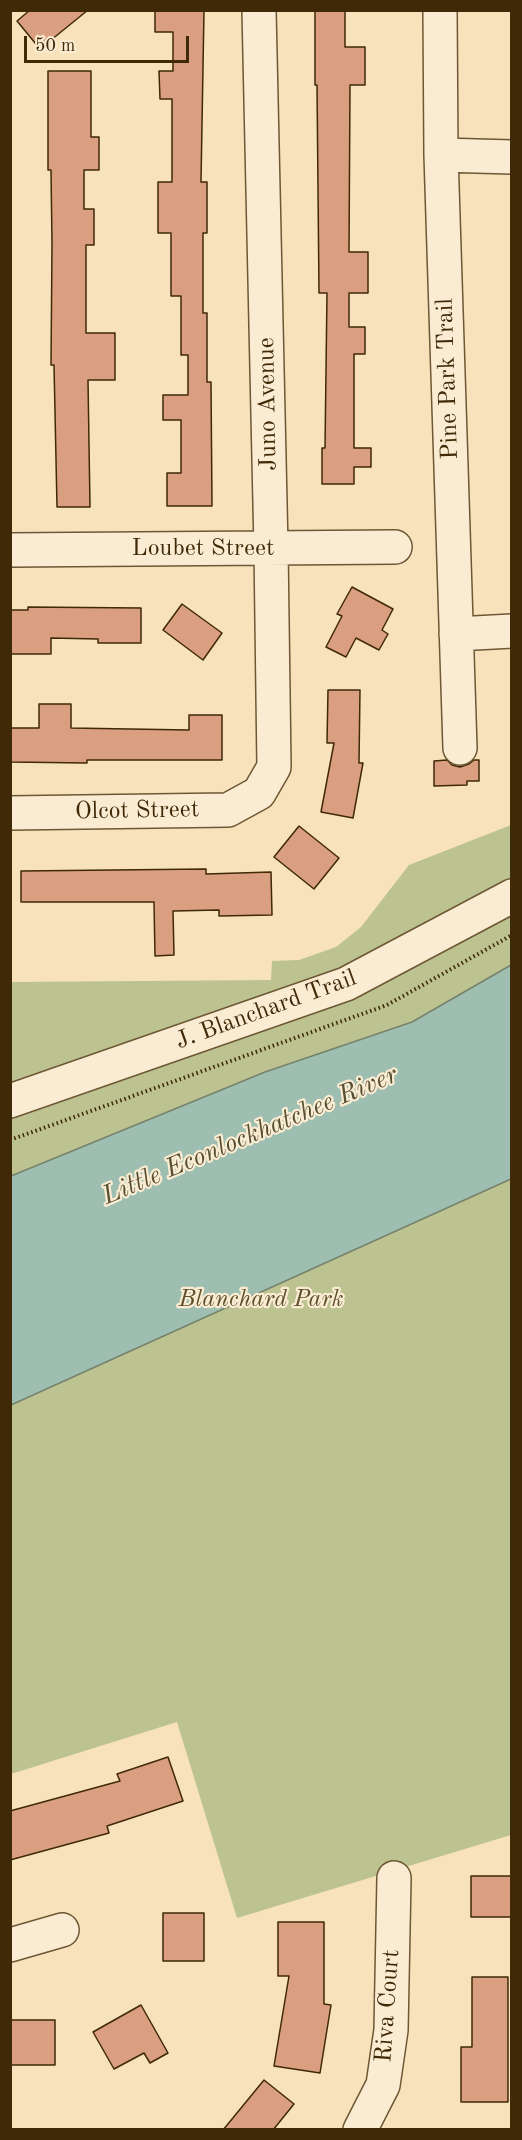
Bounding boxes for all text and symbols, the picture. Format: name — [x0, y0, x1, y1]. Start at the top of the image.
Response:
scale bar — [27, 24, 192, 62]
text: 50 m — [35, 37, 75, 55]
street label: Pine Park Trail — [431, 298, 465, 460]
street label: Juno Avenue — [252, 337, 284, 471]
street label: Loubet Street — [132, 535, 274, 563]
street label: Olcot Street — [75, 796, 199, 826]
street label: J. Blanchard Trail — [172, 964, 360, 1056]
water label: Little Econlockhatchee River — [98, 1060, 402, 1212]
park label: Blanchard Park — [179, 1286, 343, 1314]
street label: Riva Court — [370, 1949, 406, 2063]

